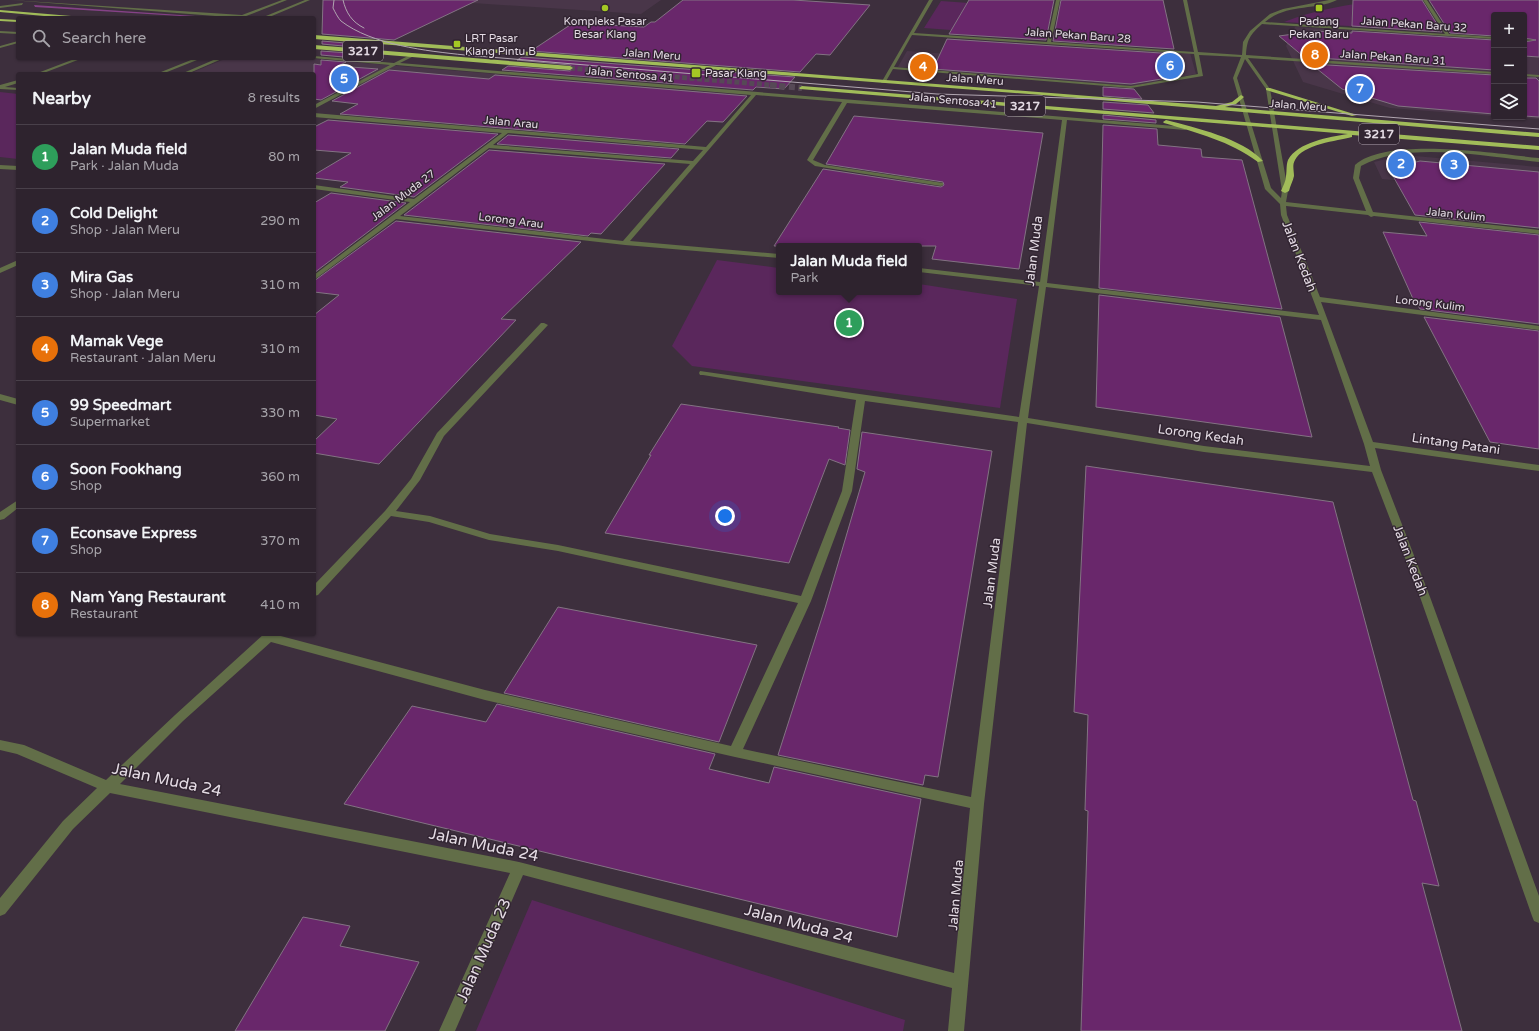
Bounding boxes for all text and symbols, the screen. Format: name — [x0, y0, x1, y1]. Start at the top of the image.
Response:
marker: Kompleks Pasar Besar Klang — [600, 3, 610, 13]
marker: Padang Pekan Baru — [1314, 3, 1324, 13]
map controls — [1491, 12, 1527, 120]
button: + — [1491, 12, 1527, 48]
street label: Jalan Pekan Baru 32 — [1361, 14, 1468, 35]
place label: Kompleks Pasar Besar Klang — [563, 15, 647, 41]
place label: Padang Pekan Baru — [1289, 15, 1349, 41]
search box — [16, 16, 316, 60]
street label: Jalan Pekan Baru 28 — [1025, 25, 1132, 46]
icon: search — [30, 27, 52, 49]
text: Search here — [62, 29, 146, 47]
place label: LRT Pasar Klang Pintu B — [465, 32, 536, 58]
marker: LRT Pasar Klang Pintu B — [452, 39, 462, 49]
pin: 8 — [1302, 40, 1328, 70]
road number: 3217 — [343, 41, 383, 61]
street label: Jalan Meru — [623, 46, 681, 63]
street label: Jalan Pekan Baru 31 — [1340, 47, 1446, 68]
button: − — [1491, 48, 1527, 84]
pin: 6 — [1157, 51, 1183, 81]
pin: 4 — [910, 52, 936, 82]
pin: 5 — [331, 64, 357, 94]
street label: Jalan Sentosa 41 — [585, 64, 675, 85]
marker: Pasar Klang — [690, 67, 702, 79]
place label: Pasar Klang — [705, 67, 767, 80]
street label: Jalan Meru — [946, 71, 1004, 88]
pin: 7 — [1347, 74, 1373, 104]
button: layers — [1491, 84, 1527, 120]
text: Nearby — [32, 88, 91, 109]
text: 8 results — [248, 90, 300, 106]
street label: Jalan Sentosa 41 — [908, 90, 998, 111]
road number: 3217 — [1005, 96, 1045, 116]
street label: Jalan Meru — [1269, 97, 1327, 114]
street label: Jalan Arau — [483, 114, 539, 131]
road number: 3217 — [1359, 124, 1399, 144]
text: Jalan Muda field — [70, 140, 187, 158]
text: 1 — [41, 149, 49, 165]
text: 80 m — [268, 149, 300, 165]
pin: 2 — [1388, 149, 1414, 179]
pin: 3 — [1441, 150, 1467, 180]
text: Park · Jalan Muda — [70, 158, 179, 174]
street label: Jalan Muda 27 — [369, 167, 438, 224]
text: Cold Delight — [70, 204, 158, 222]
street label: Jalan Kulim — [1426, 205, 1486, 224]
street label: Lorong Arau — [478, 210, 544, 231]
text: 2 — [41, 213, 49, 229]
text: 290 m — [260, 213, 300, 229]
street label: Jalan Muda — [1022, 215, 1046, 287]
street label: Jalan Kedah — [1278, 219, 1320, 294]
text: Shop · Jalan Meru — [70, 222, 180, 238]
popup — [776, 243, 922, 295]
text: Jalan Muda field — [790, 252, 908, 270]
text: Mira Gas — [70, 268, 133, 286]
text: Park — [790, 270, 818, 286]
text: 3 — [41, 277, 49, 293]
text: 310 m — [260, 277, 300, 293]
text: Shop · Jalan Meru — [70, 286, 180, 302]
street label: Lorong Kulim — [1394, 293, 1465, 314]
pin: 1 — [836, 308, 862, 338]
text: Mamak Vege — [70, 332, 163, 350]
text: 4 — [41, 341, 49, 357]
text: 310 m — [260, 341, 300, 357]
text: Restaurant · Jalan Meru — [70, 350, 216, 366]
text: 99 Speedmart — [70, 396, 171, 414]
text: 5 — [41, 405, 49, 421]
text: 330 m — [260, 405, 300, 421]
text: Supermarket — [70, 414, 150, 430]
street label: Lorong Kedah — [1157, 421, 1245, 449]
street label: Lintang Patani — [1411, 430, 1501, 458]
text: Soon Fookhang — [70, 460, 182, 478]
text: 6 — [41, 469, 49, 485]
text: 360 m — [260, 469, 300, 485]
text: Shop — [70, 478, 102, 494]
your location — [715, 506, 735, 526]
street label: Jalan Kedah — [1389, 523, 1431, 598]
text: Econsave Express — [70, 524, 197, 542]
text: 7 — [41, 533, 49, 549]
text: 370 m — [260, 533, 300, 549]
street label: Jalan Muda — [980, 537, 1004, 609]
text: Shop — [70, 542, 102, 558]
text: Nam Yang Restaurant — [70, 588, 226, 606]
text: 8 — [41, 597, 49, 613]
text: 410 m — [260, 597, 300, 613]
text: Restaurant — [70, 606, 138, 622]
street label: Jalan Muda 24 — [110, 759, 223, 801]
street label: Jalan Muda 24 — [427, 824, 540, 866]
street label: Jalan Muda — [945, 859, 967, 931]
street label: Jalan Muda 23 — [452, 895, 516, 1005]
street label: Jalan Muda 24 — [742, 900, 855, 948]

